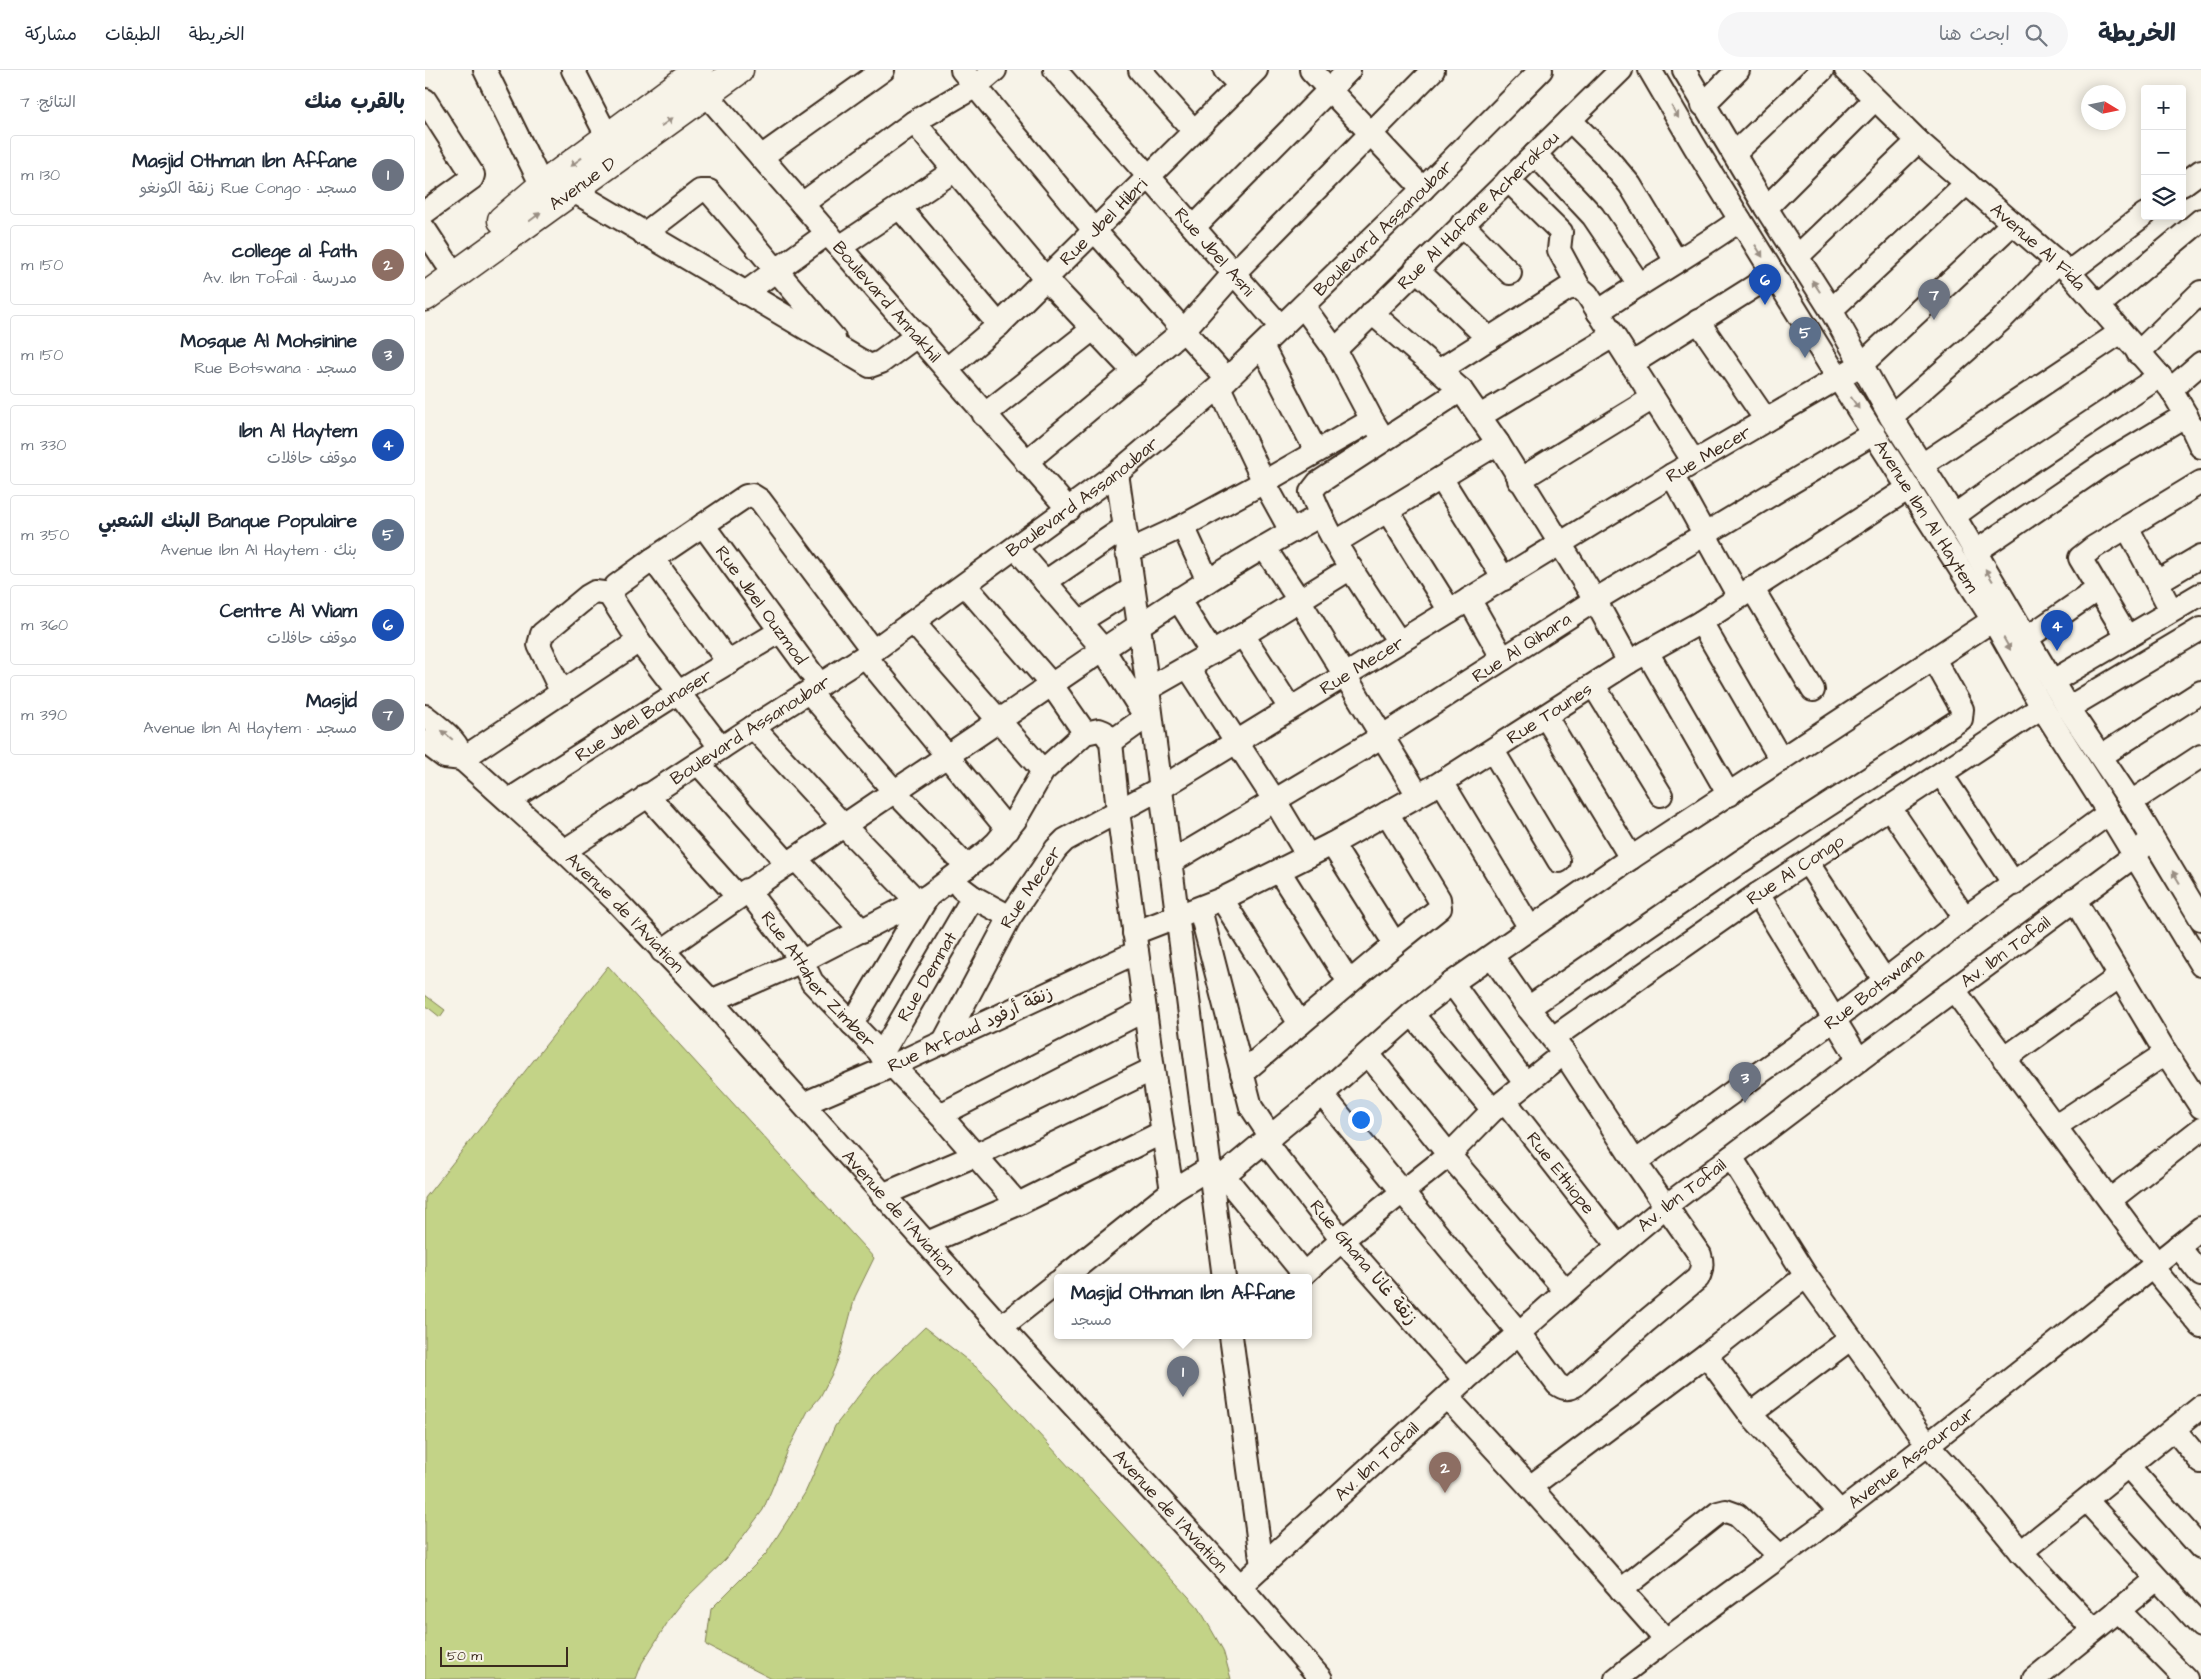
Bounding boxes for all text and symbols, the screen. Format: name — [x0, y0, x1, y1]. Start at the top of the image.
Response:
search box — [1718, 12, 2068, 57]
text: الخريطة — [2098, 17, 2176, 51]
text: ابحث هنا — [1939, 21, 2010, 48]
icon: search — [2022, 21, 2050, 49]
text: مشاركة — [25, 22, 77, 47]
text: الطبقات — [105, 22, 161, 47]
text: الخريطة — [189, 22, 245, 47]
north arrow — [2081, 85, 2126, 130]
map controls — [2141, 85, 2186, 220]
button: + — [2141, 85, 2186, 130]
text: بالقرب منك — [304, 87, 405, 116]
text: النتائج: 7 — [20, 91, 76, 113]
one-way arrow — [1670, 106, 1679, 119]
one-way arrow — [660, 117, 674, 127]
street label: Rue Al Hafane Acherakou — [1392, 125, 1565, 295]
button: − — [2141, 130, 2186, 175]
text: Masjid Othman Ibn Affane — [132, 148, 357, 175]
street label: Avenue D — [544, 151, 621, 217]
street label: Boulevard Assanoubar — [1308, 154, 1458, 302]
one-way arrow — [570, 156, 583, 167]
text: 130 m — [21, 164, 60, 186]
text: 1 — [387, 164, 389, 186]
street label: Rue Jbel Hibri — [1054, 172, 1153, 271]
button: layers — [2141, 175, 2186, 220]
text: مسجد · Rue Congo زنقة الكونغو — [140, 177, 357, 199]
street label: Avenue Al Fida — [1985, 197, 2091, 296]
street label: Rue Jbel Asni — [1168, 202, 1261, 302]
one-way arrow — [528, 212, 542, 222]
street label: Boulevard Annakhil — [827, 236, 947, 368]
text: college al fath — [232, 238, 357, 265]
one-way arrow — [1755, 244, 1764, 257]
text: 150 m — [21, 254, 63, 276]
text: 2 — [383, 254, 393, 276]
pin: 6 — [1749, 264, 1781, 305]
text: مدرسة · Av. Ibn Tofail — [203, 267, 357, 289]
one-way arrow — [1811, 279, 1820, 293]
pin: 7 — [1918, 279, 1950, 320]
pin: 5 — [1789, 317, 1821, 358]
text: Mosque Al Mohsinine — [181, 328, 357, 355]
text: 150 m — [21, 344, 63, 366]
text: 3 — [384, 344, 392, 366]
text: مسجد · Rue Botswana — [194, 357, 357, 379]
one-way arrow — [1850, 396, 1860, 410]
text: Ibn Al Haytem — [239, 418, 357, 445]
street label: Rue Mecer — [1661, 420, 1756, 489]
street label: Boulevard Assanoubar — [1001, 431, 1164, 563]
text: 330 m — [21, 434, 66, 456]
text: 4 — [383, 434, 393, 456]
street label: Avenue Ibn Al Haytem — [1868, 435, 1984, 598]
text: موقف حافلات — [267, 447, 357, 469]
text: Banque Populaire البنك الشعبي — [98, 508, 357, 535]
text: 350 m — [21, 524, 69, 546]
text: 5 — [382, 524, 394, 546]
text: بنك · Avenue Ibn Al Haytem — [161, 539, 357, 561]
street label: Rue Jbel Ouzmod — [709, 541, 813, 670]
one-way arrow — [1985, 569, 1994, 582]
text: Centre Al Wiam — [220, 598, 357, 625]
street label: Rue Al Qihara — [1467, 607, 1576, 689]
pin: 4 — [2041, 610, 2073, 651]
text: 360 m — [21, 614, 68, 636]
text: 6 — [383, 614, 393, 636]
text: موقف حافلات — [267, 627, 357, 649]
street label: Rue Mecer — [1315, 630, 1409, 701]
one-way arrow — [2002, 638, 2011, 651]
street label: Rue Jbel Bounaser — [570, 663, 717, 768]
street label: Boulevard Assanoubar — [665, 669, 835, 791]
street label: Rue Tounes — [1502, 677, 1597, 750]
text: Masjid — [306, 688, 357, 715]
text: 390 m — [21, 704, 67, 726]
text: 7 — [383, 704, 393, 726]
text: مسجد · Avenue Ibn Al Haytem — [143, 717, 357, 739]
one-way arrow — [441, 730, 454, 741]
street label: Rue Al Congo — [1742, 829, 1849, 911]
street label: Rue Mecer — [994, 841, 1068, 933]
street label: Avenue de l'Aviation — [560, 847, 690, 978]
one-way arrow — [2171, 871, 2180, 884]
street label: Rue Attaher Zimber — [755, 906, 881, 1054]
street label: Av. Ibn Tofail — [1955, 910, 2056, 994]
street label: Rue Demnat — [891, 927, 964, 1026]
street label: Rue Botswana — [1819, 943, 1929, 1036]
street label: Rue Arfoud زنقة أرفود — [884, 980, 1057, 1079]
pin: 3 — [1729, 1062, 1761, 1103]
your location — [1348, 1107, 1374, 1133]
street label: Rue Ethiope — [1520, 1127, 1601, 1220]
street label: Avenue de l'Aviation — [836, 1145, 961, 1280]
street label: Av. Ibn Tofail — [1632, 1153, 1732, 1238]
street label: Rue Ghana زنقة غانا — [1304, 1194, 1423, 1330]
popup — [1054, 1274, 1312, 1339]
text: Masjid Othman Ibn Affane — [1071, 1280, 1295, 1307]
text: مسجد — [1071, 1309, 1112, 1331]
pin: 1 — [1167, 1356, 1199, 1397]
street label: Avenue Assourour — [1843, 1401, 1980, 1515]
street label: Av. Ibn Tofail — [1329, 1416, 1425, 1507]
street label: Avenue de l'Aviation — [1107, 1444, 1234, 1578]
pin: 2 — [1429, 1452, 1461, 1493]
scale bar — [440, 1644, 567, 1667]
text: 50 m — [447, 1646, 482, 1666]

